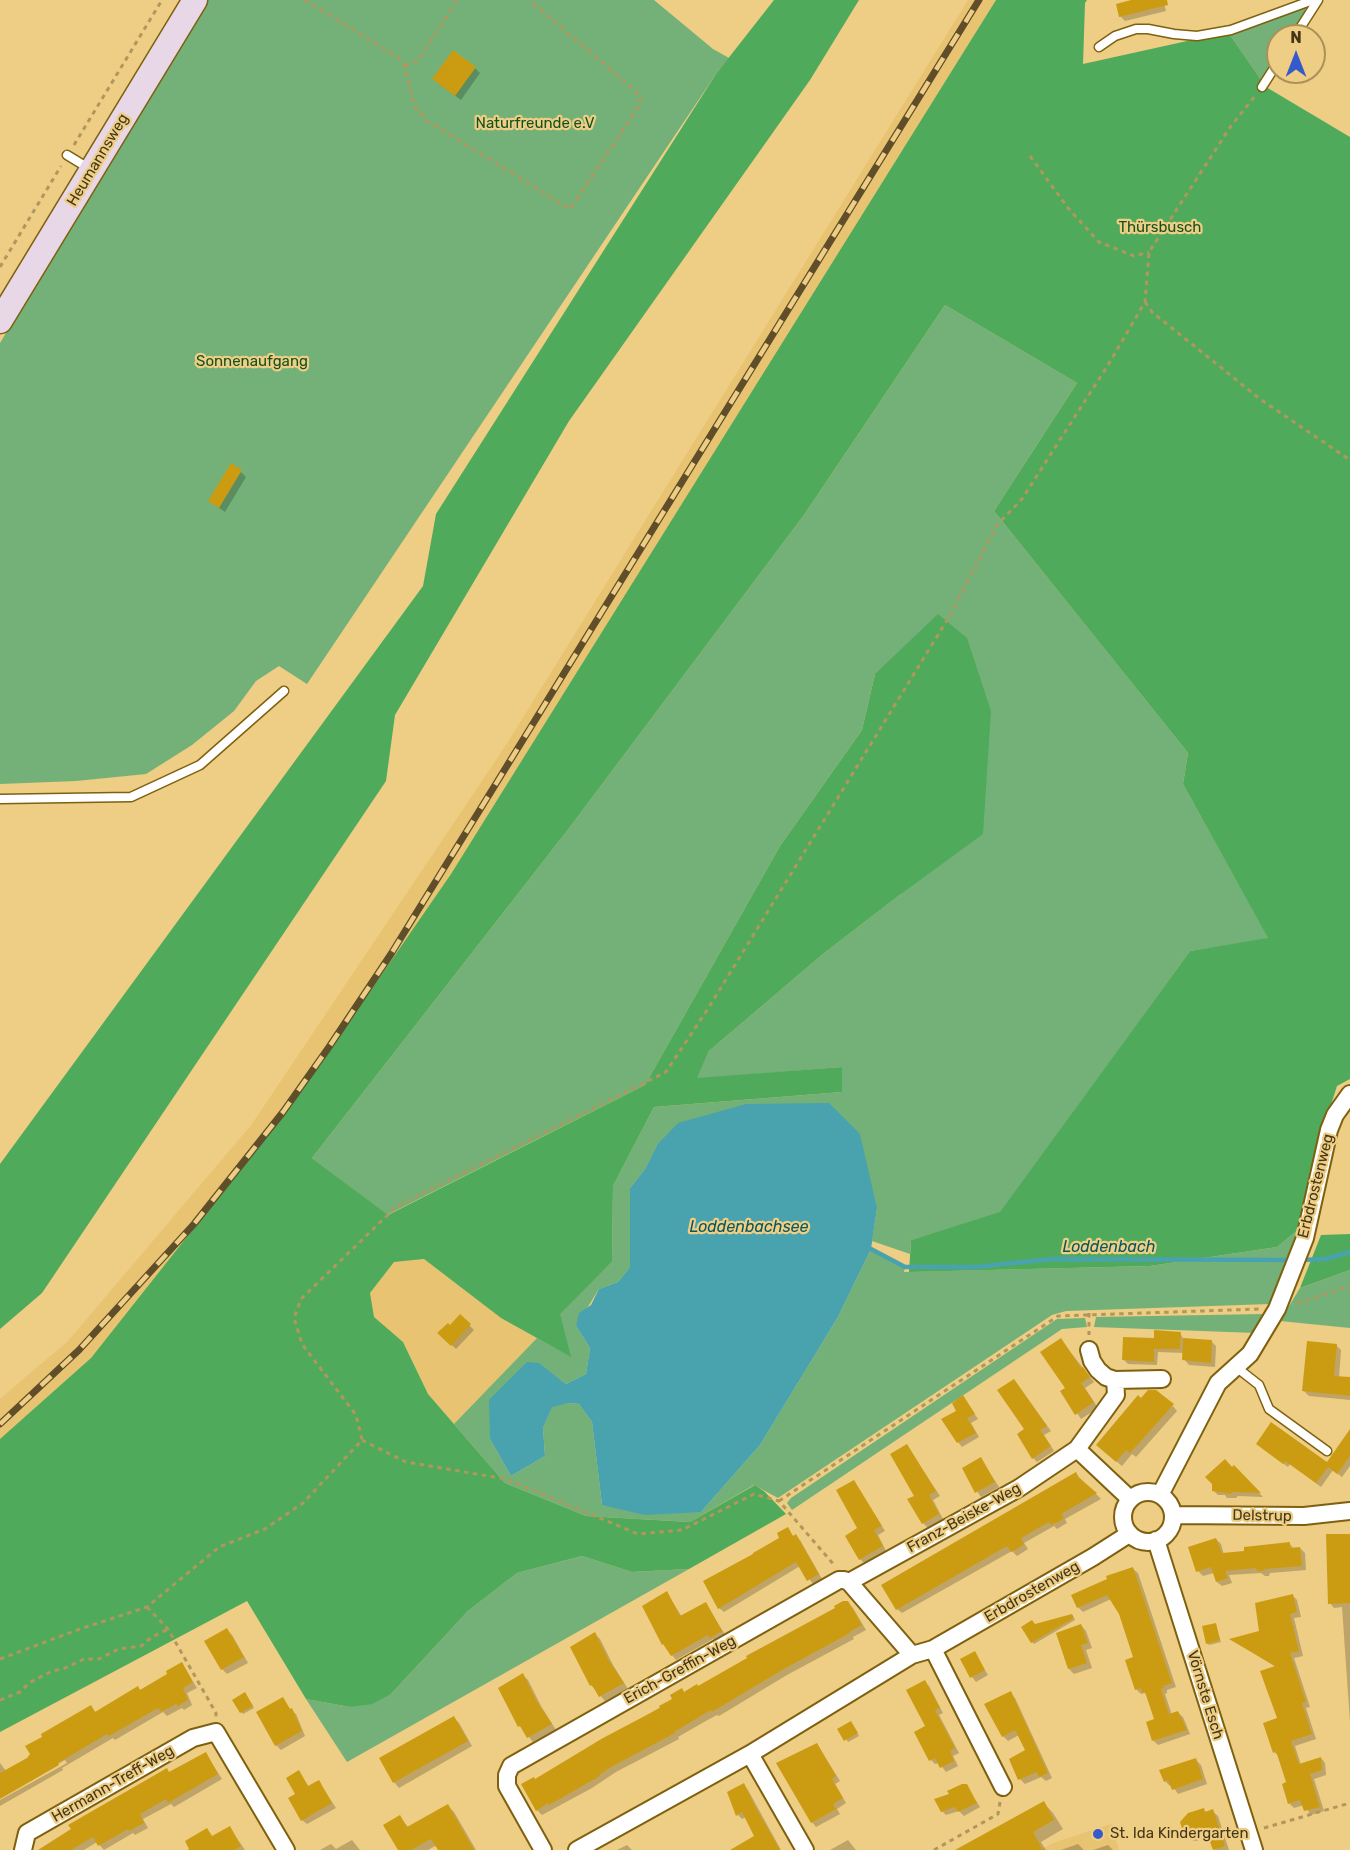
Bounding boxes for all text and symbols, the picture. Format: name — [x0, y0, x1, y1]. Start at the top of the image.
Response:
north arrow — [1266, 24, 1326, 84]
text: N — [1290, 28, 1302, 47]
street label: Heumannsweg — [63, 111, 133, 209]
park label: Naturfreunde e.V — [475, 115, 595, 133]
park label: Thürsbusch — [1119, 219, 1201, 237]
park label: Sonnenaufgang — [196, 353, 308, 371]
street label: Erbdrostenweg — [1294, 1132, 1338, 1240]
water label: Loddenbachsee — [690, 1217, 808, 1237]
water label: Loddenbach — [1063, 1237, 1155, 1257]
street label: Franz-Beiske-Weg — [904, 1479, 1024, 1557]
street label: Delstrup — [1232, 1506, 1292, 1526]
street label: Erbdrostenweg — [981, 1557, 1083, 1627]
street label: Erich-Greffin-Weg — [621, 1632, 739, 1708]
street label: Vörnste Esch — [1183, 1648, 1227, 1742]
street label: Hermann-Treff-Weg — [49, 1742, 177, 1826]
place label: St. Ida Kindergarten — [1110, 1825, 1249, 1843]
marker: St. Ida Kindergarten — [1091, 1827, 1105, 1841]

